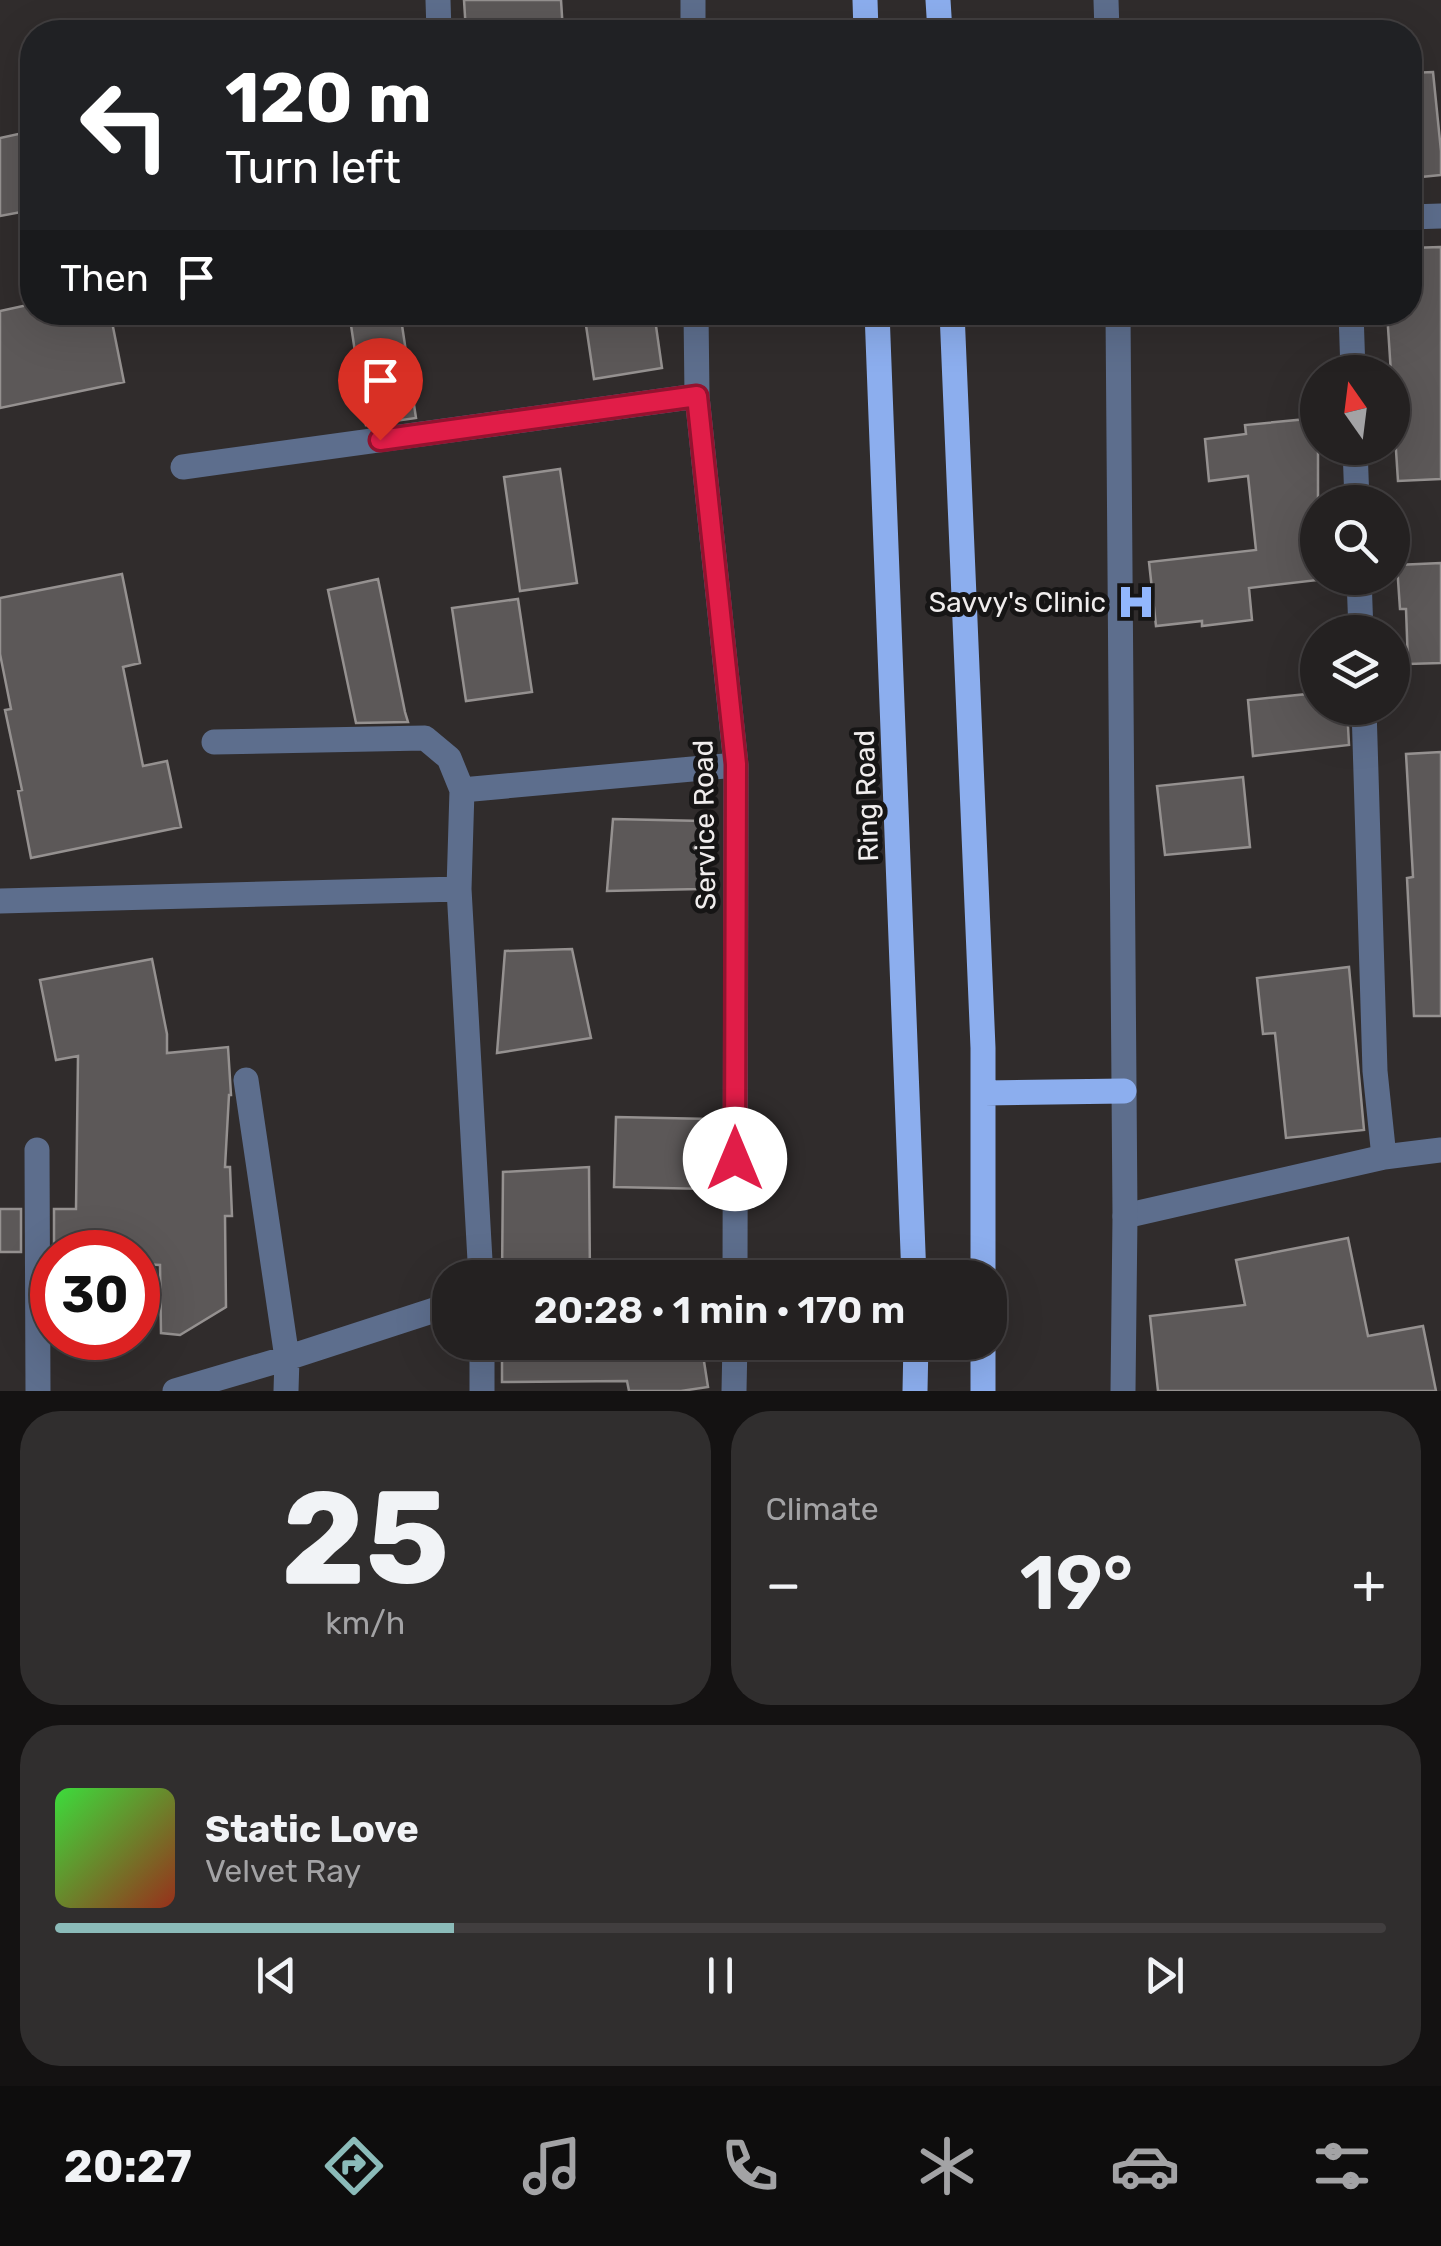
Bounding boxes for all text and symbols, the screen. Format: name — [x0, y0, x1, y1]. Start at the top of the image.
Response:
text: 120 m — [225, 57, 432, 140]
icon: left — [60, 60, 190, 190]
text: Turn left — [225, 141, 401, 194]
icon: arrive — [169, 250, 224, 305]
text: Then — [60, 255, 149, 301]
pin — [338, 338, 423, 441]
icon: arrive — [353, 353, 408, 408]
north arrow — [1300, 355, 1410, 465]
map controls — [1300, 355, 1410, 725]
button: search — [1300, 485, 1410, 595]
hospital icon: Savvy's Clinic — [1115, 581, 1157, 623]
place label: Savvy's Clinic — [929, 586, 1106, 619]
button: layers — [1300, 615, 1410, 725]
street label: Ring Road — [848, 729, 885, 863]
street label: Service Road — [687, 740, 722, 910]
position arrow — [683, 1107, 787, 1211]
speed limit sign: 30 — [30, 1230, 160, 1360]
text: 20:28 · 1 min · 170 m — [534, 1287, 905, 1333]
text: 25 — [281, 1461, 449, 1616]
text: Climate — [766, 1490, 879, 1528]
text: 19° — [1020, 1539, 1133, 1628]
text: − — [766, 1552, 801, 1617]
text: + — [1352, 1552, 1386, 1617]
text: km/h — [325, 1604, 405, 1642]
text: Static Love — [205, 1806, 419, 1852]
text: Velvet Ray — [205, 1852, 361, 1890]
icon: previous — [249, 1948, 304, 2003]
icon: pause — [693, 1948, 748, 2003]
icon: next — [1137, 1948, 1192, 2003]
icon: directions — [319, 2131, 389, 2201]
icon: music — [517, 2131, 587, 2201]
icon: phone — [715, 2131, 785, 2201]
icon: climate — [912, 2131, 982, 2201]
icon: car — [1110, 2131, 1180, 2201]
icon: filters — [1307, 2131, 1377, 2201]
text: 20:27 — [64, 2140, 192, 2193]

